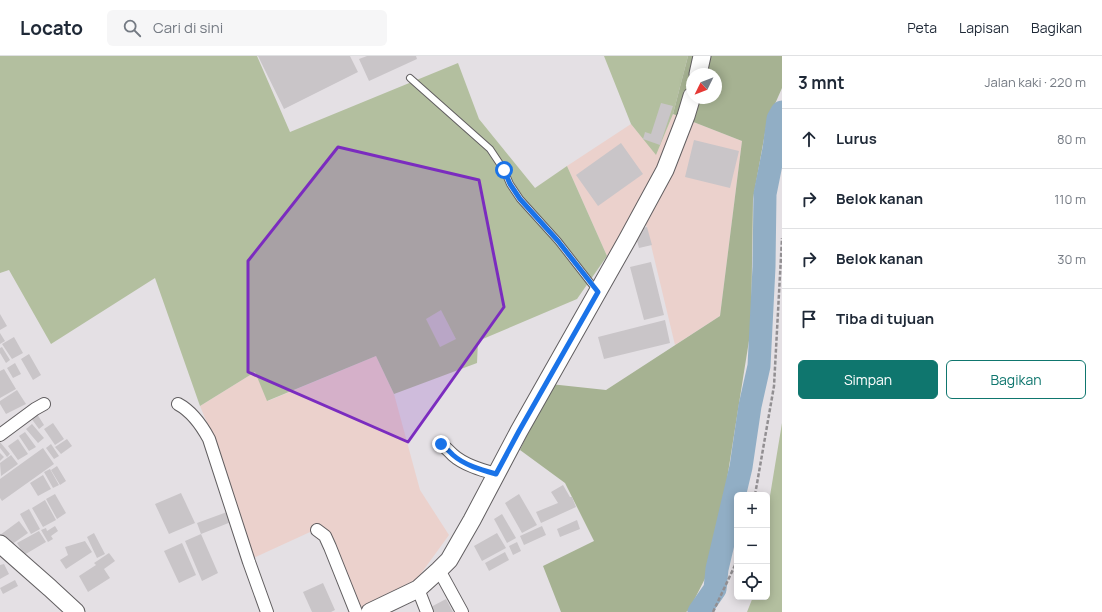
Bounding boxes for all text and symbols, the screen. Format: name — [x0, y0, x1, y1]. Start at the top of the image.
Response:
search box — [107, 10, 387, 46]
text: Locato — [20, 15, 83, 41]
icon: search — [121, 17, 143, 39]
text: Cari di sini — [153, 17, 223, 38]
text: Peta — [907, 18, 937, 37]
text: Lapisan — [959, 18, 1009, 37]
text: Bagikan — [1031, 18, 1082, 37]
north arrow — [686, 68, 722, 104]
text: 3 mnt — [798, 71, 845, 94]
text: Jalan kaki · 220 m — [985, 73, 1086, 91]
icon: ahead — [798, 128, 820, 150]
text: Lurus — [836, 128, 877, 149]
text: 80 m — [1057, 130, 1086, 148]
route start — [495, 161, 513, 179]
icon: right — [798, 188, 820, 210]
text: Belok kanan — [836, 188, 923, 209]
text: 110 m — [1054, 190, 1086, 208]
icon: right — [798, 248, 820, 270]
text: Belok kanan — [836, 248, 923, 269]
text: 30 m — [1057, 250, 1086, 268]
icon: arrive — [798, 308, 820, 330]
text: Tiba di tujuan — [836, 308, 934, 329]
button: Simpan — [798, 360, 938, 399]
button: Bagikan — [946, 360, 1086, 399]
route end — [432, 435, 450, 453]
map controls — [734, 492, 770, 600]
button: + — [734, 492, 770, 528]
button: − — [734, 528, 770, 564]
button: locate — [734, 564, 770, 600]

